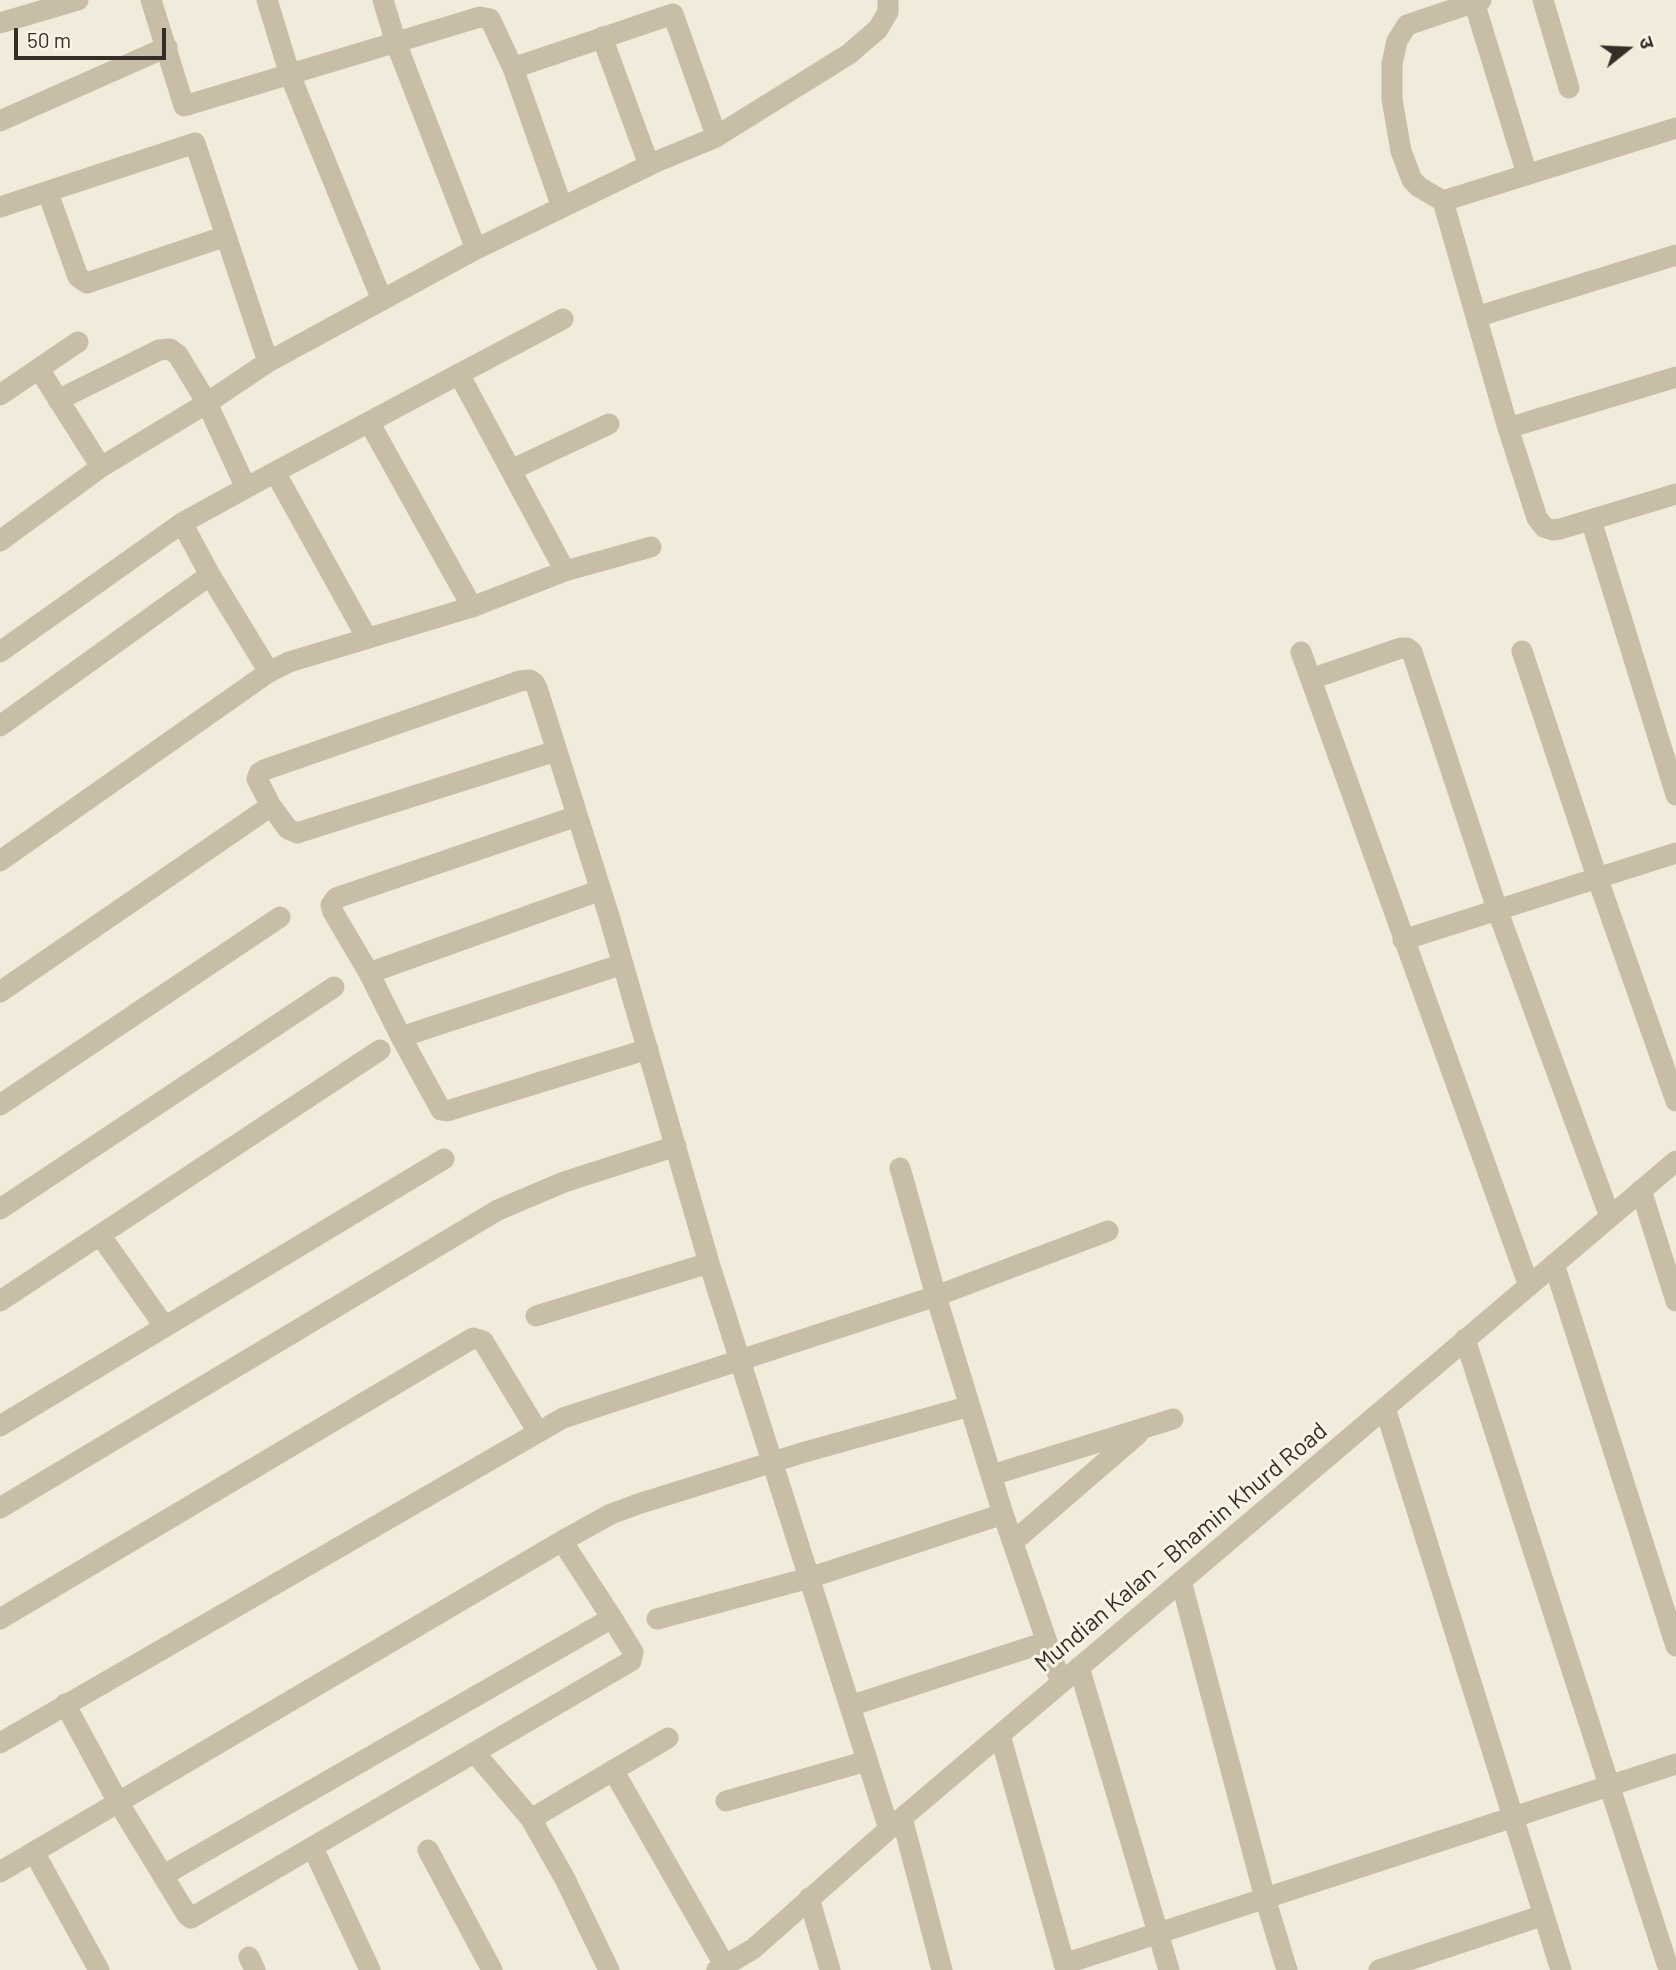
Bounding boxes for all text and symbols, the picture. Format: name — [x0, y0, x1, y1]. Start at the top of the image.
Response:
scale bar — [18, 14, 170, 58]
north arrow — [1592, 14, 1662, 84]
text: 50 m — [27, 27, 71, 52]
text: उ — [1635, 34, 1660, 51]
street label: Mundian Kalan - Bhamin Khurd Road — [1029, 1416, 1333, 1678]

